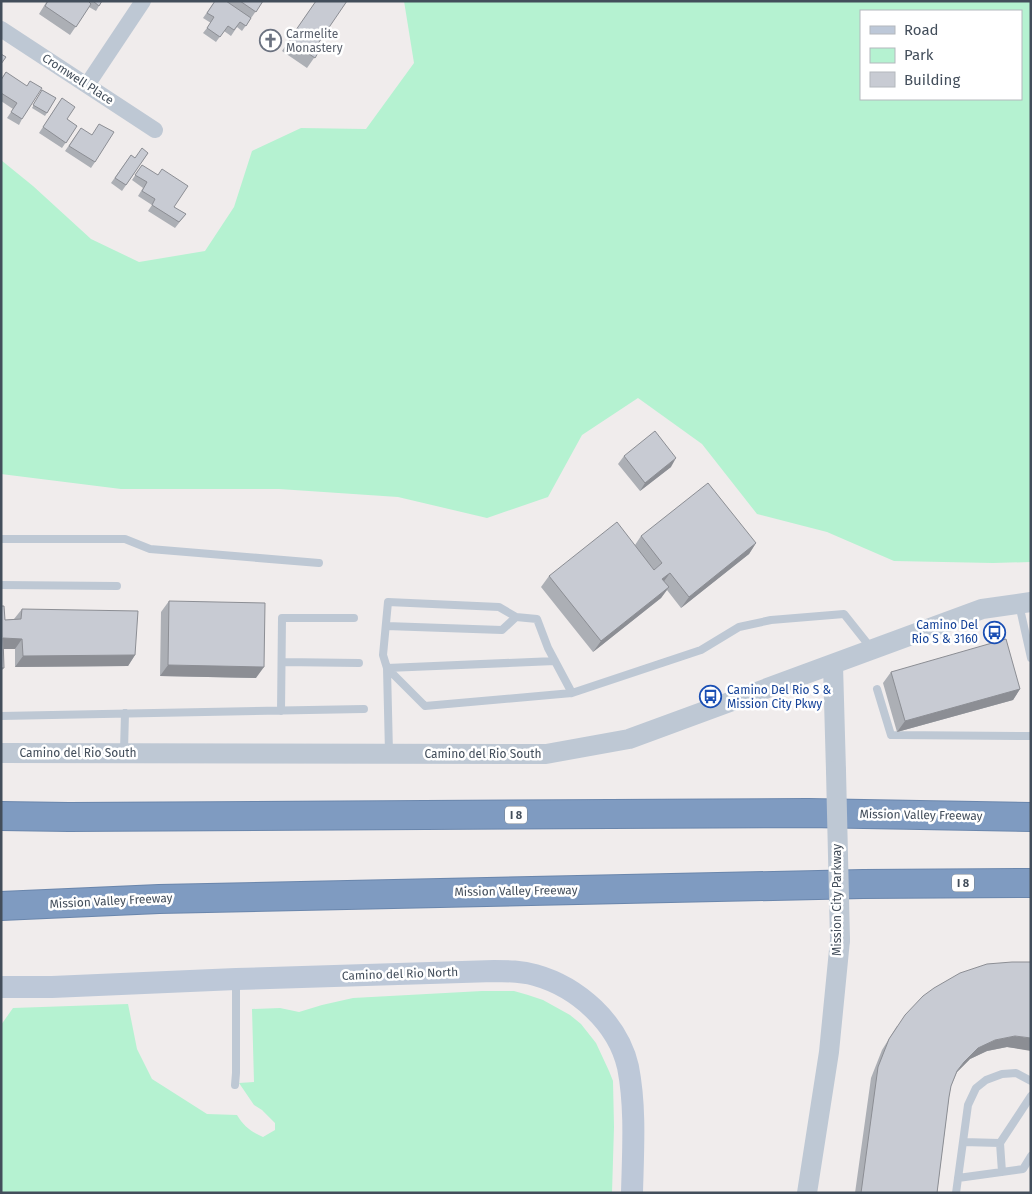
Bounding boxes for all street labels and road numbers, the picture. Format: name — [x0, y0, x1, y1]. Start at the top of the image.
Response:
street label: Cromwell Place — [40, 51, 116, 107]
street label: Camino del Rio South — [19, 746, 137, 760]
street label: Camino del Rio South — [424, 747, 542, 761]
road number: I 8 — [505, 806, 527, 824]
street label: Mission Valley Freeway — [859, 807, 983, 823]
street label: Mission City Parkway — [830, 844, 844, 956]
road number: I 8 — [952, 874, 974, 891]
street label: Mission Valley Freeway — [454, 883, 578, 899]
street label: Mission Valley Freeway — [49, 891, 173, 911]
street label: Camino del Rio North — [342, 965, 458, 983]

